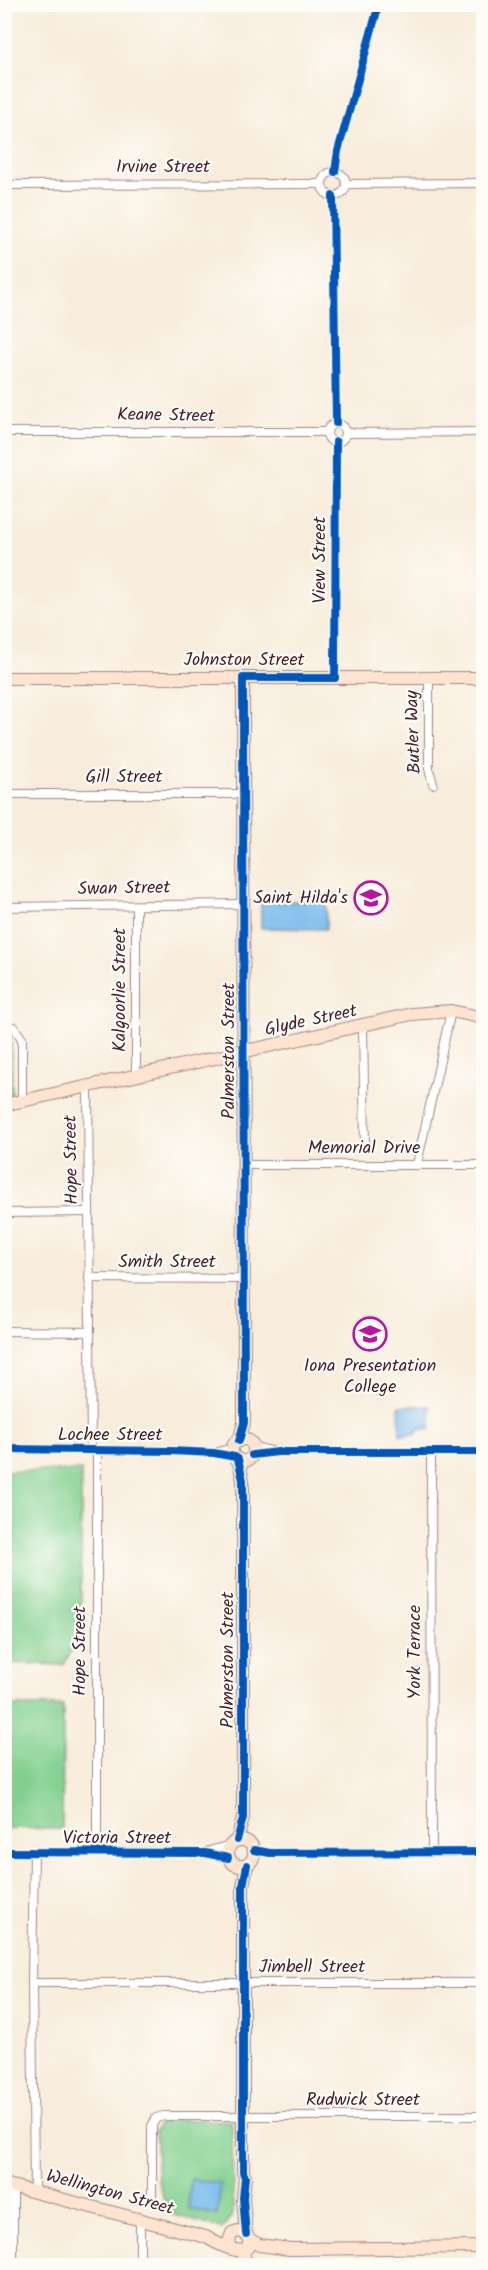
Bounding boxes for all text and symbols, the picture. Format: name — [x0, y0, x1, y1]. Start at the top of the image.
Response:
street label: Irvine Street — [116, 153, 211, 182]
street label: Keane Street — [117, 401, 216, 431]
street label: View Street — [306, 516, 335, 603]
street label: Johnston Street — [183, 646, 306, 675]
street label: Butler Way — [398, 689, 430, 774]
street label: Gill Street — [86, 763, 164, 792]
street label: Swan Street — [77, 874, 172, 904]
school or university icon: Saint Hilda's — [353, 880, 389, 916]
place label: Saint Hilda's — [253, 884, 348, 913]
street label: Kalgoorlie Street — [106, 927, 135, 1052]
street label: Palmerston Street — [215, 982, 244, 1119]
street label: Glyde Street — [262, 997, 361, 1045]
street label: Hope Street — [57, 1114, 87, 1205]
street label: Memorial Drive — [308, 1134, 420, 1163]
street label: Smith Street — [118, 1248, 217, 1277]
school or university icon: Iona Presentation College — [352, 1316, 388, 1352]
place label: Iona Presentation College — [304, 1352, 436, 1402]
street label: Lochee Street — [58, 1421, 163, 1450]
street label: Palmerston Street — [214, 1591, 243, 1728]
street label: Hope Street — [66, 1605, 95, 1696]
street label: York Terrace — [401, 1605, 430, 1699]
street label: Victoria Street — [63, 1824, 172, 1853]
street label: Jimbell Street — [259, 1953, 366, 1982]
street label: Rudwick Street — [306, 2086, 421, 2115]
street label: Wellington Street — [43, 2162, 178, 2224]

